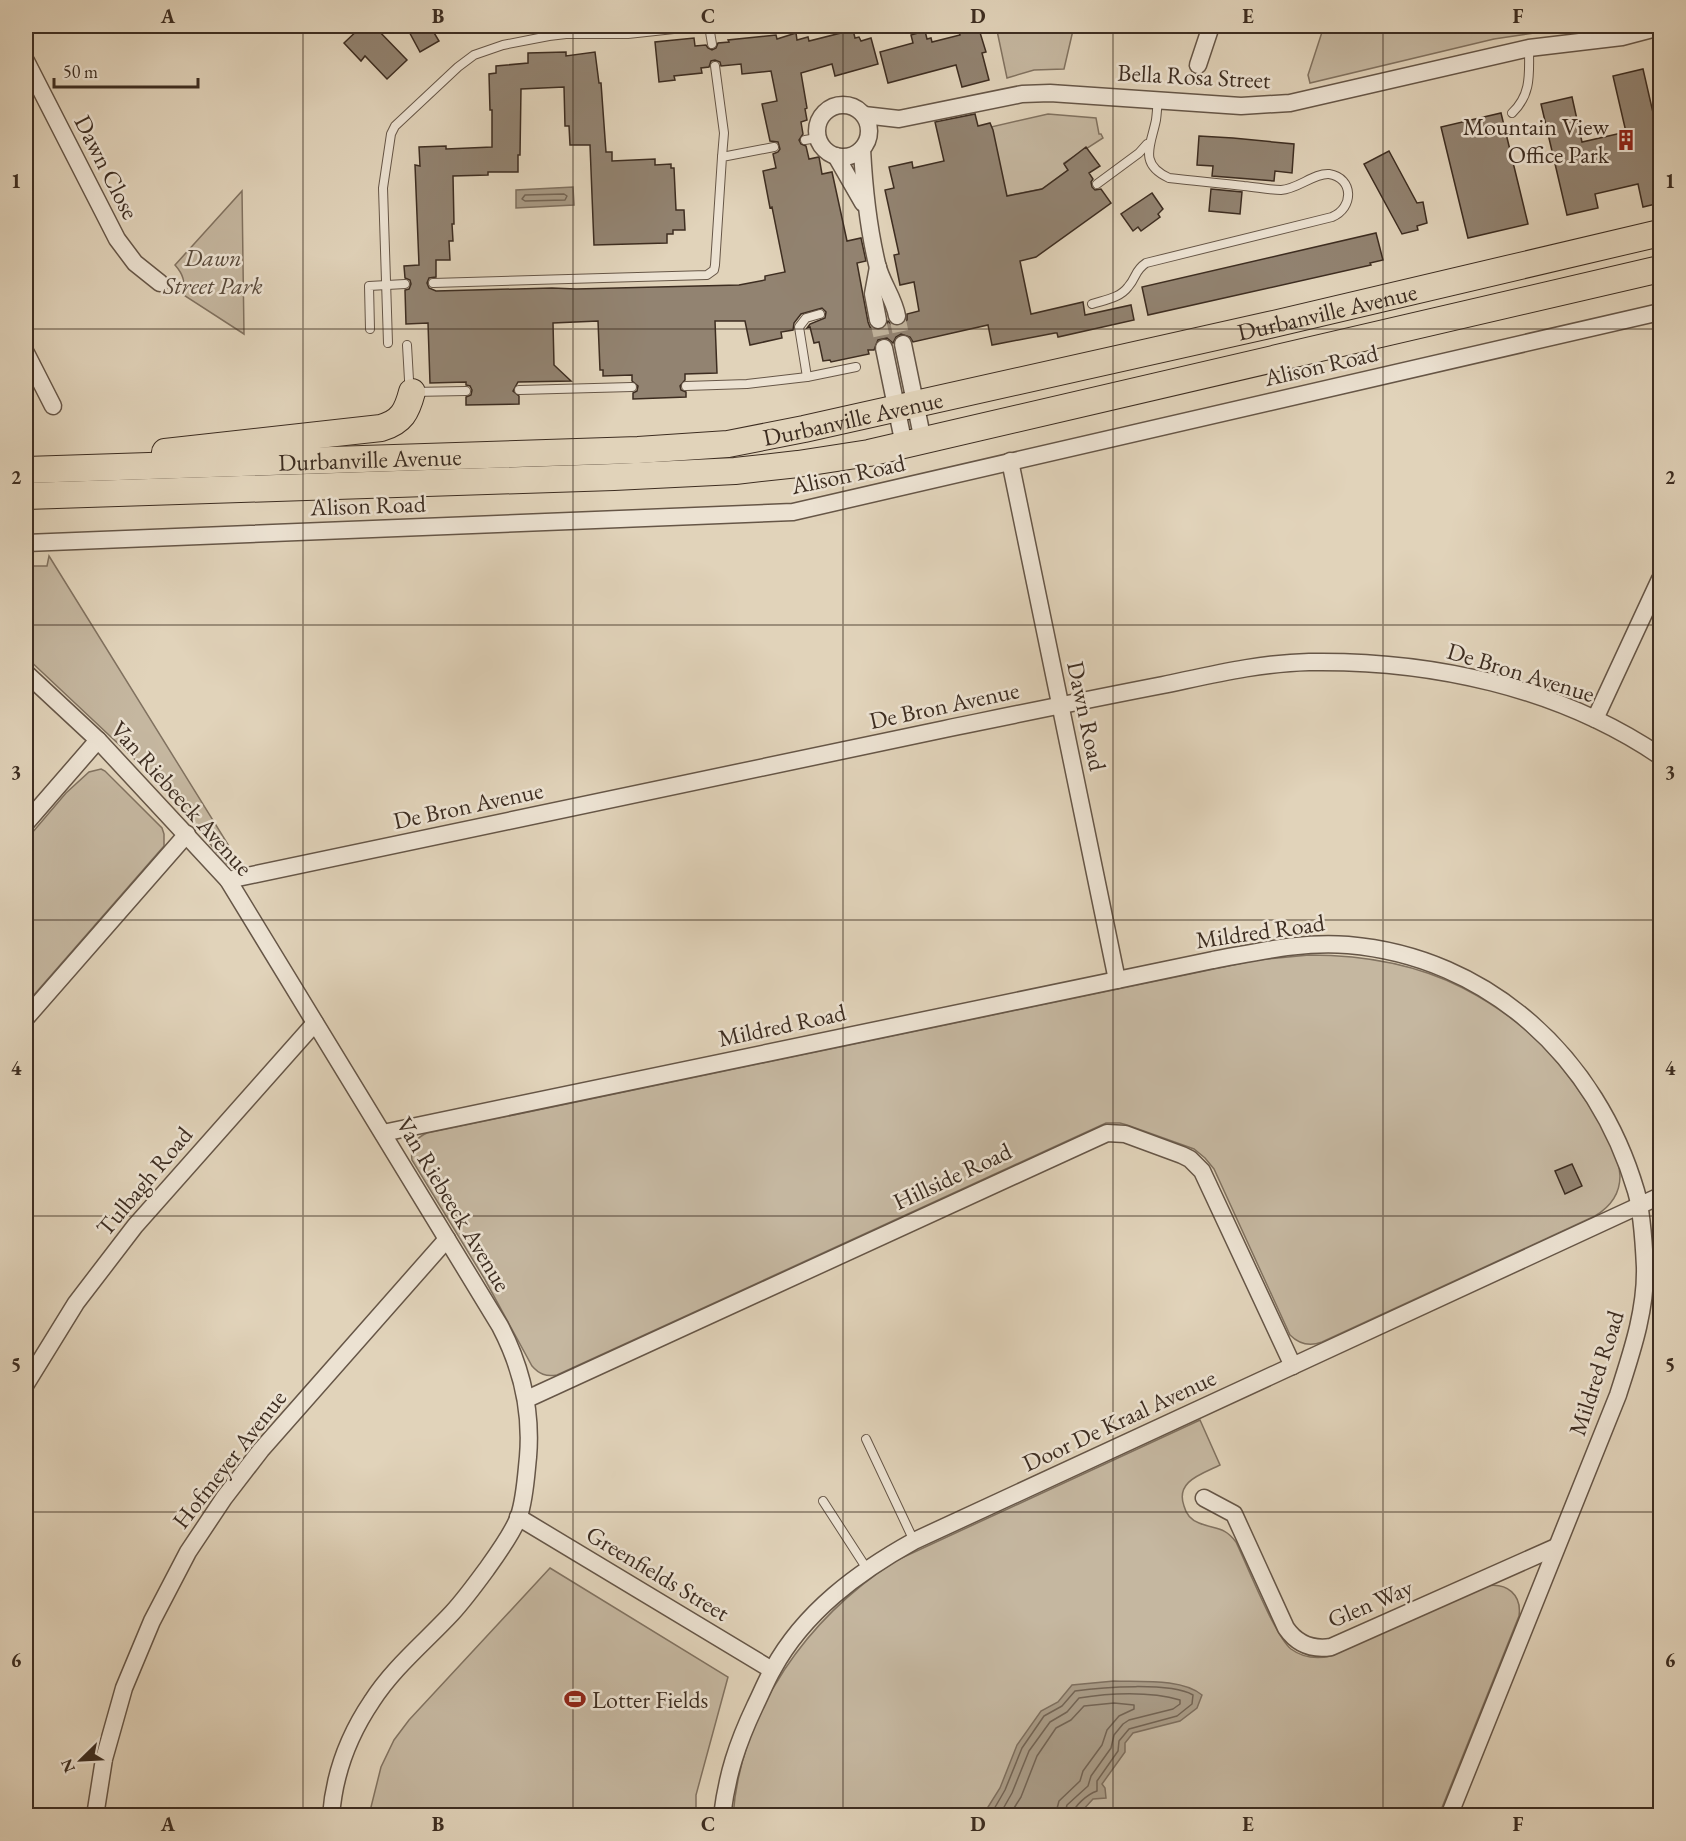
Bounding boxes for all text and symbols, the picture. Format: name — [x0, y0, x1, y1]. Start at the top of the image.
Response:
text: A — [160, 3, 176, 29]
text: B — [432, 3, 444, 29]
text: C — [701, 3, 715, 29]
text: D — [970, 3, 986, 29]
text: E — [1242, 3, 1254, 29]
text: F — [1513, 3, 1524, 29]
scale bar — [54, 51, 198, 89]
street label: Bella Rosa Street — [1117, 57, 1272, 96]
text: 50 m — [63, 60, 98, 83]
street label: Dawn Close — [68, 110, 146, 224]
place label: Mountain View Office Park — [1463, 111, 1610, 170]
building icon: Mountain View Office Park — [1614, 128, 1638, 152]
text: 1 — [11, 168, 21, 194]
text: 1 — [1665, 168, 1675, 194]
park label: Dawn Street Park — [162, 242, 263, 301]
street label: Durbanville Avenue — [1234, 275, 1420, 347]
street label: Alison Road — [1260, 337, 1382, 393]
street label: Durbanville Avenue — [760, 383, 946, 452]
street label: Durbanville Avenue — [278, 440, 462, 477]
street label: Alison Road — [787, 447, 909, 501]
text: 2 — [11, 464, 22, 490]
text: 2 — [1665, 464, 1676, 490]
street label: Alison Road — [309, 487, 427, 523]
street label: De Bron Avenue — [1444, 635, 1598, 709]
street label: Dawn Road — [1060, 658, 1114, 775]
street label: De Bron Avenue — [866, 674, 1022, 736]
street label: Van Riebeeck Avenue — [104, 714, 260, 882]
text: 3 — [11, 759, 21, 785]
text: 3 — [1665, 759, 1675, 785]
street label: De Bron Avenue — [390, 774, 546, 836]
street label: Mildred Road — [1194, 907, 1327, 955]
street label: Mildred Road — [715, 996, 849, 1054]
text: 4 — [11, 1055, 22, 1081]
text: 4 — [1665, 1055, 1676, 1081]
street label: Van Riebeeck Avenue — [390, 1111, 518, 1297]
street label: Tulbagh Road — [89, 1119, 199, 1242]
street label: Hillside Road — [888, 1135, 1017, 1217]
street label: Mildred Road — [1561, 1306, 1631, 1439]
text: 5 — [11, 1351, 21, 1377]
text: 5 — [1665, 1351, 1675, 1377]
street label: Door De Kraal Avenue — [1017, 1362, 1221, 1478]
street label: Hofmeyer Avenue — [165, 1383, 293, 1535]
street label: Greenfields Street — [581, 1518, 736, 1628]
street label: Glen Way — [1323, 1571, 1418, 1635]
text: 6 — [11, 1647, 22, 1673]
text: 6 — [1665, 1647, 1676, 1673]
place label: Lotter Fields — [592, 1684, 708, 1715]
sports icon: Lotter Fields — [563, 1687, 587, 1711]
north arrow — [51, 1730, 111, 1790]
text: N — [56, 1756, 80, 1776]
text: A — [160, 1811, 176, 1837]
text: B — [432, 1811, 444, 1837]
text: C — [701, 1811, 715, 1837]
text: D — [970, 1811, 986, 1837]
text: E — [1242, 1811, 1254, 1837]
text: F — [1513, 1811, 1524, 1837]

